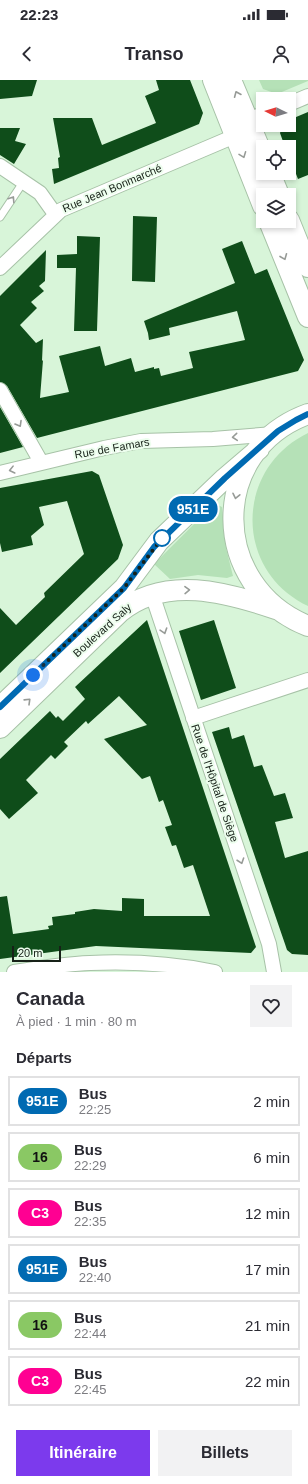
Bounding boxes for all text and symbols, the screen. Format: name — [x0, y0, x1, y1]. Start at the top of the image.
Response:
text: 22:23 — [20, 6, 58, 23]
icon: back — [16, 43, 38, 65]
icon: person — [270, 43, 292, 65]
text: Transo — [124, 44, 184, 64]
one-way arrow — [234, 91, 242, 98]
north arrow — [256, 92, 296, 132]
map controls — [256, 92, 296, 228]
button: locate — [256, 140, 296, 180]
one-way arrow — [238, 152, 246, 159]
street label: Rue Jean Bonmarché — [61, 162, 163, 214]
button: layers — [256, 188, 296, 228]
one-way arrow — [7, 196, 15, 203]
one-way arrow — [279, 254, 287, 261]
one-way arrow — [15, 420, 22, 427]
one-way arrow — [232, 432, 238, 441]
street label: Rue de Famars — [74, 435, 151, 460]
one-way arrow — [9, 465, 15, 473]
one-way arrow — [233, 493, 241, 499]
line badge: 951E — [165, 496, 221, 522]
text: 951E — [177, 501, 209, 517]
unlabelled marker — [153, 529, 171, 547]
one-way arrow — [184, 586, 190, 594]
street label: Boulevard Saly — [70, 600, 134, 659]
one-way arrow — [159, 628, 168, 635]
your location — [23, 665, 43, 685]
one-way arrow — [23, 698, 31, 705]
street label: Rue de l'Hôpital de Siège — [189, 723, 241, 843]
one-way arrow — [236, 857, 245, 864]
scale bar — [12, 944, 61, 963]
text: 20 m — [18, 947, 42, 959]
button: heart — [250, 985, 292, 1027]
text: Canada — [16, 988, 85, 1009]
text: À pied · 1 min · 80 m — [16, 1014, 137, 1029]
text: Départs — [16, 1049, 72, 1066]
text: Bus — [79, 1085, 107, 1102]
text: 951E — [26, 1093, 59, 1109]
text: 2 min — [253, 1093, 290, 1110]
text: 22:25 — [79, 1102, 111, 1117]
text: Bus — [74, 1141, 102, 1158]
text: 16 — [32, 1149, 48, 1165]
text: 6 min — [253, 1149, 290, 1166]
text: 22:29 — [74, 1158, 107, 1173]
text: Bus — [74, 1197, 102, 1214]
text: C3 — [31, 1205, 49, 1221]
text: 12 min — [245, 1205, 290, 1222]
text: 22:35 — [74, 1214, 107, 1229]
text: Bus — [79, 1253, 107, 1270]
text: 951E — [26, 1261, 59, 1277]
text: 17 min — [245, 1261, 290, 1278]
text: 22:40 — [79, 1270, 111, 1285]
text: Bus — [74, 1309, 102, 1326]
text: 16 — [32, 1317, 48, 1333]
text: 21 min — [245, 1317, 290, 1334]
text: 22:44 — [74, 1326, 107, 1341]
text: Bus — [74, 1365, 102, 1382]
text: C3 — [31, 1373, 49, 1389]
text: 22 min — [245, 1373, 290, 1390]
text: 22:45 — [74, 1382, 107, 1397]
button: Itinéraire — [16, 1430, 150, 1476]
button: Billets — [158, 1430, 292, 1476]

